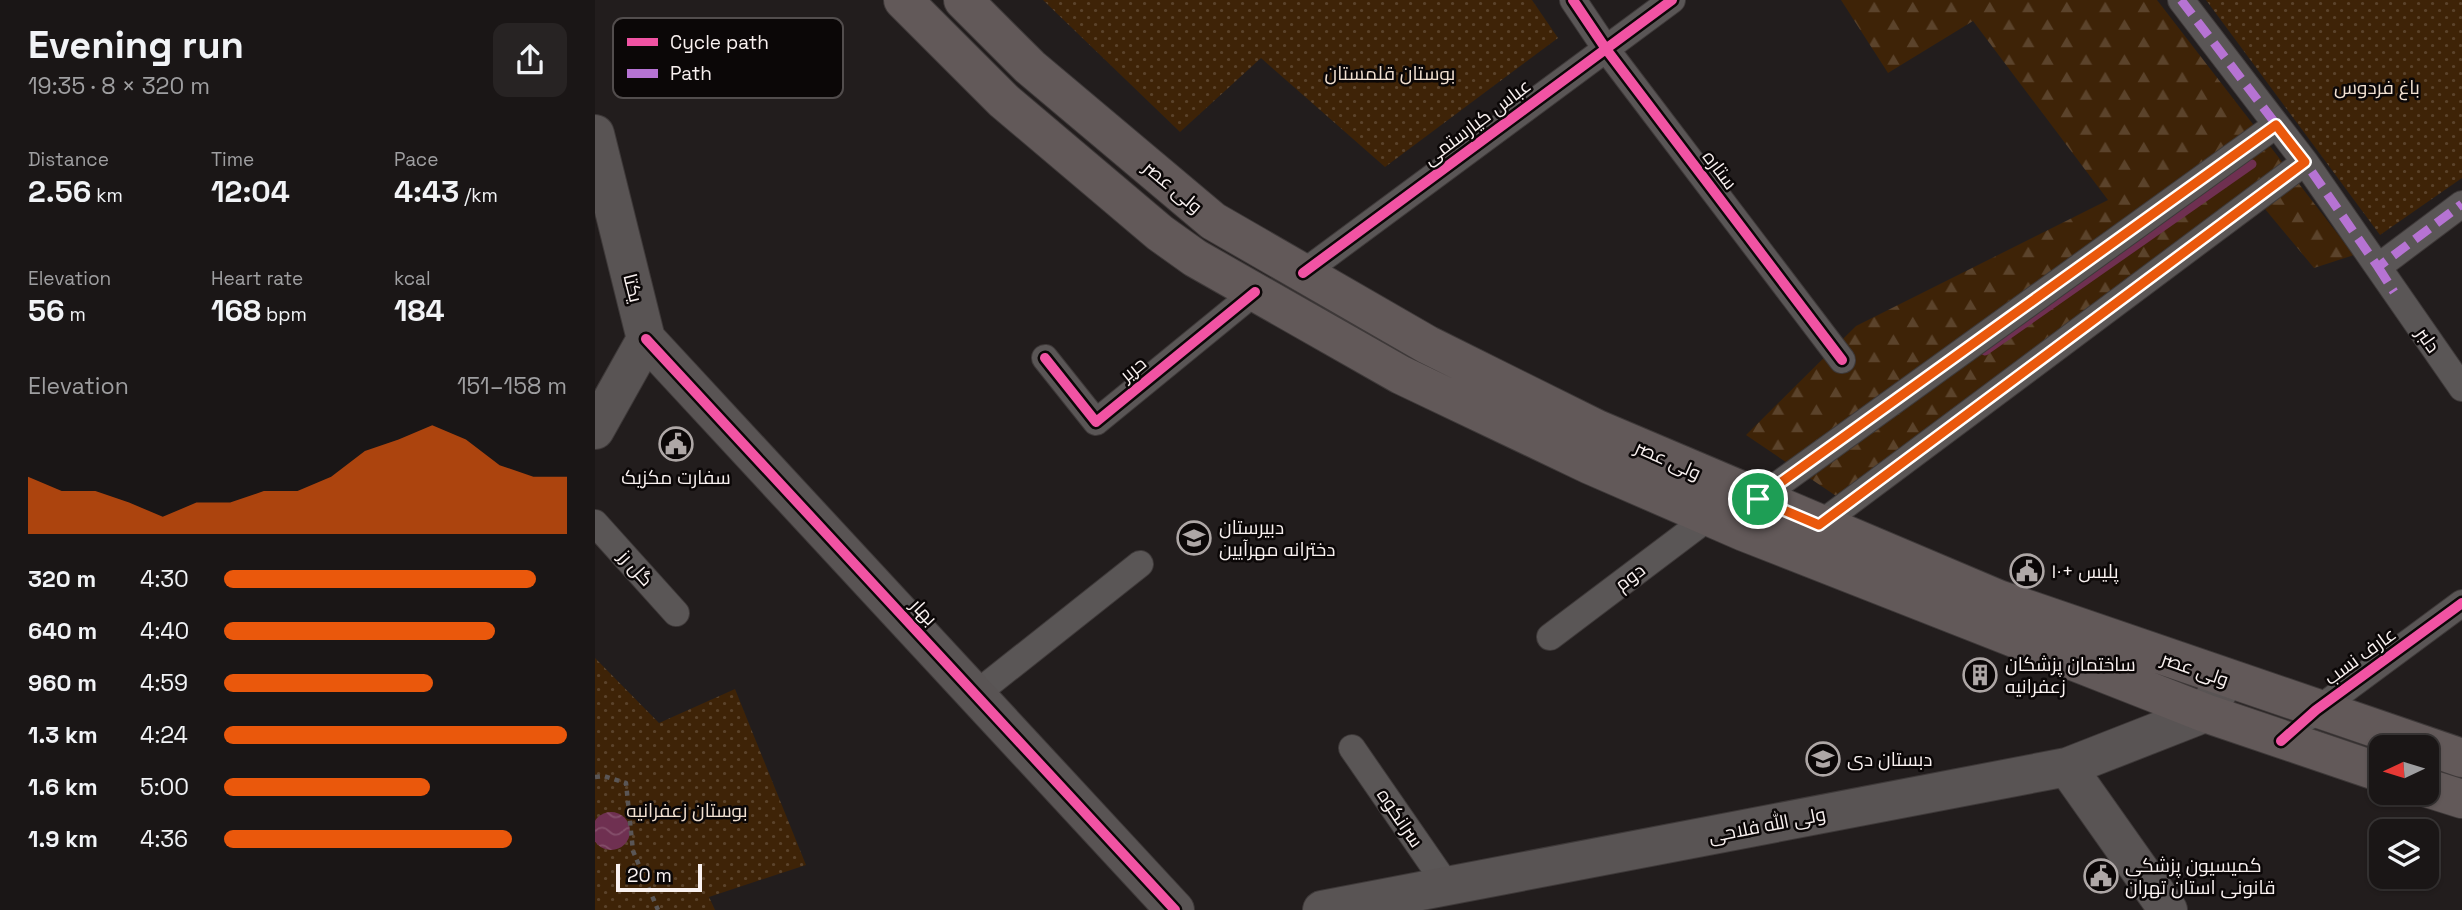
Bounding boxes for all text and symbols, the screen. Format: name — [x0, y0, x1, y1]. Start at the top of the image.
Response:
legend — [613, 18, 843, 98]
text: Evening run — [28, 21, 244, 69]
button: share — [493, 23, 567, 97]
text: Cycle path — [670, 30, 769, 55]
text: Path — [670, 61, 712, 86]
park label: بوستان قلمستان — [1325, 61, 1455, 86]
text: 19:35 · 8 × 320 m — [28, 71, 210, 101]
street label: عباس کیارستمی — [1418, 73, 1536, 171]
park label: باغ فردوس — [2334, 75, 2420, 101]
street label: ستاره — [1697, 145, 1743, 195]
text: Distance — [28, 147, 109, 172]
text: Time — [211, 147, 254, 172]
text: Pace — [394, 147, 438, 172]
street label: ولی عصر — [1137, 154, 1208, 219]
text: 2.56 — [28, 172, 91, 211]
text: 12:04 — [211, 172, 290, 211]
text: 4:43 — [394, 172, 459, 211]
text: km — [91, 183, 123, 208]
text: /km — [459, 183, 498, 208]
text: Elevation — [28, 266, 111, 291]
text: Heart rate — [211, 266, 303, 291]
text: kcal — [394, 266, 431, 291]
street label: یکتا — [617, 271, 649, 305]
text: 56 — [28, 291, 65, 330]
text: 168 — [211, 291, 261, 330]
text: 184 — [394, 291, 445, 330]
text: m — [65, 302, 86, 327]
text: bpm — [261, 302, 307, 327]
street label: دلبر — [2410, 321, 2446, 358]
street label: حریر — [1114, 351, 1151, 388]
text: Elevation — [28, 371, 129, 401]
text: 151–158 m — [457, 371, 567, 401]
public building icon: سفارت مکزیک — [657, 425, 695, 463]
street label: ولی عصر — [1630, 434, 1705, 486]
place label: سفارت مکزیک — [621, 465, 731, 490]
pin — [1728, 469, 1788, 529]
icon: arrive — [1739, 480, 1777, 518]
place label: دبیرستان دخترانه مهرآیین — [1219, 515, 1336, 562]
school or university icon: دبیرستان دخترانه مهرآیین — [1175, 519, 1213, 557]
street label: گل رز — [612, 544, 659, 592]
public building icon: پلیس +۱۰ — [2008, 552, 2046, 590]
street label: دوم — [1610, 558, 1651, 597]
place label: پلیس +۱۰ — [2051, 559, 2118, 584]
text: 320 m — [28, 564, 96, 594]
text: 4:30 — [140, 564, 189, 594]
street label: بهار — [905, 592, 943, 631]
text: 640 m — [28, 616, 97, 646]
text: 4:40 — [140, 616, 189, 646]
street label: عارف نسب — [2319, 621, 2401, 691]
street label: ولی عصر — [2157, 645, 2232, 692]
place label: ساختمان پزشکان زعفرانیه — [2005, 652, 2136, 699]
building icon: ساختمان پزشکان زعفرانیه — [1961, 656, 1999, 694]
text: 960 m — [28, 668, 97, 698]
text: 4:59 — [140, 668, 188, 698]
text: 1.3 km — [28, 720, 98, 750]
text: 4:24 — [140, 720, 188, 750]
north arrow — [2369, 735, 2439, 805]
map controls — [2369, 735, 2439, 889]
school or university icon: دبستان دی — [1804, 740, 1842, 778]
place label: دبستان دی — [1847, 747, 1933, 772]
text: 1.6 km — [28, 772, 98, 802]
text: 5:00 — [140, 772, 189, 802]
street label: سرانکوه — [1371, 784, 1429, 852]
park label: بوستان زعفرانیه — [626, 798, 748, 823]
street label: ولی‌ الله فلاحی — [1706, 801, 1828, 849]
button: layers — [2369, 819, 2439, 889]
text: 1.9 km — [28, 824, 98, 854]
text: 4:36 — [140, 824, 188, 854]
place label: کمیسیون پزشکی قانونی استان تهران — [2125, 853, 2276, 900]
public building icon: کمیسیون پزشکی قانونی استان تهران — [2082, 857, 2120, 895]
scale bar — [616, 861, 702, 893]
text: 20 m — [627, 863, 672, 888]

